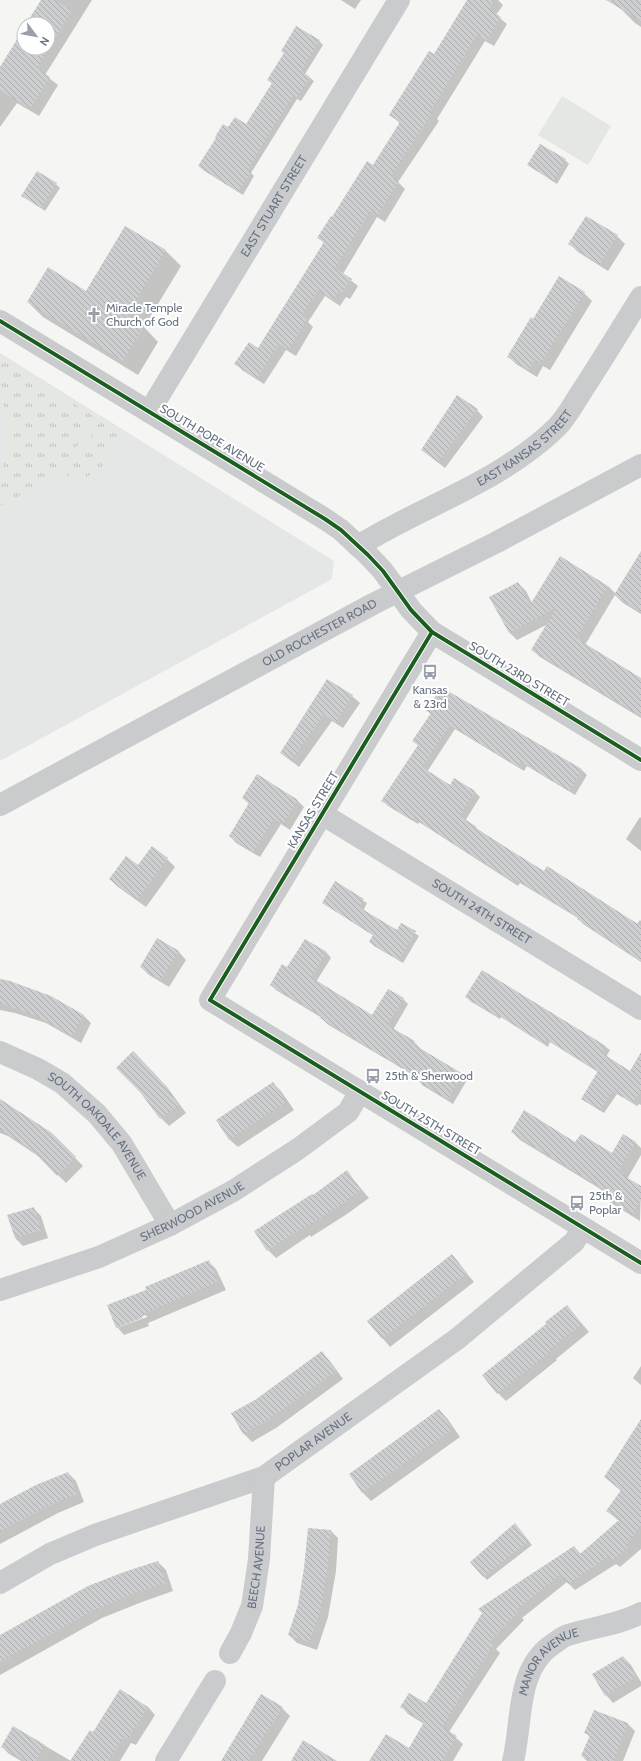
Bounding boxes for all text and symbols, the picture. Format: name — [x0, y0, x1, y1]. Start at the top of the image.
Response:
north arrow — [16, 16, 56, 56]
text: N — [36, 34, 52, 48]
street label: EAST STUART STREET — [237, 152, 310, 259]
place label: Miracle Temple Church of God — [106, 300, 182, 329]
church icon: Miracle Temple Church of God — [85, 306, 103, 324]
street label: SOUTH POPE AVENUE — [157, 400, 268, 475]
street label: EAST KANSAS STREET — [474, 406, 575, 489]
street label: OLD ROCHESTER ROAD — [259, 595, 380, 669]
street label: SOUTH 23RD STREET — [466, 638, 573, 710]
bus stop icon: Kansas & 23rd — [421, 663, 439, 681]
place label: Kansas & 23rd — [413, 682, 448, 711]
street label: KANSAS STREET — [284, 768, 342, 851]
street label: SOUTH 24TH STREET — [429, 875, 535, 947]
bus stop icon: 25th & Sherwood — [364, 1067, 382, 1085]
street label: SOUTH OAKDALE AVENUE — [45, 1068, 150, 1183]
place label: 25th & Sherwood — [385, 1068, 473, 1083]
street label: SOUTH 25TH STREET — [379, 1087, 484, 1158]
street label: SHERWOOD AVENUE — [138, 1178, 247, 1244]
place label: 25th & Poplar — [589, 1188, 623, 1217]
bus stop icon: 25th & Poplar — [568, 1194, 586, 1212]
street label: POPLAR AVENUE — [272, 1409, 355, 1474]
street label: BEECH AVENUE — [244, 1525, 268, 1610]
street label: MANOR AVENUE — [515, 1624, 580, 1697]

